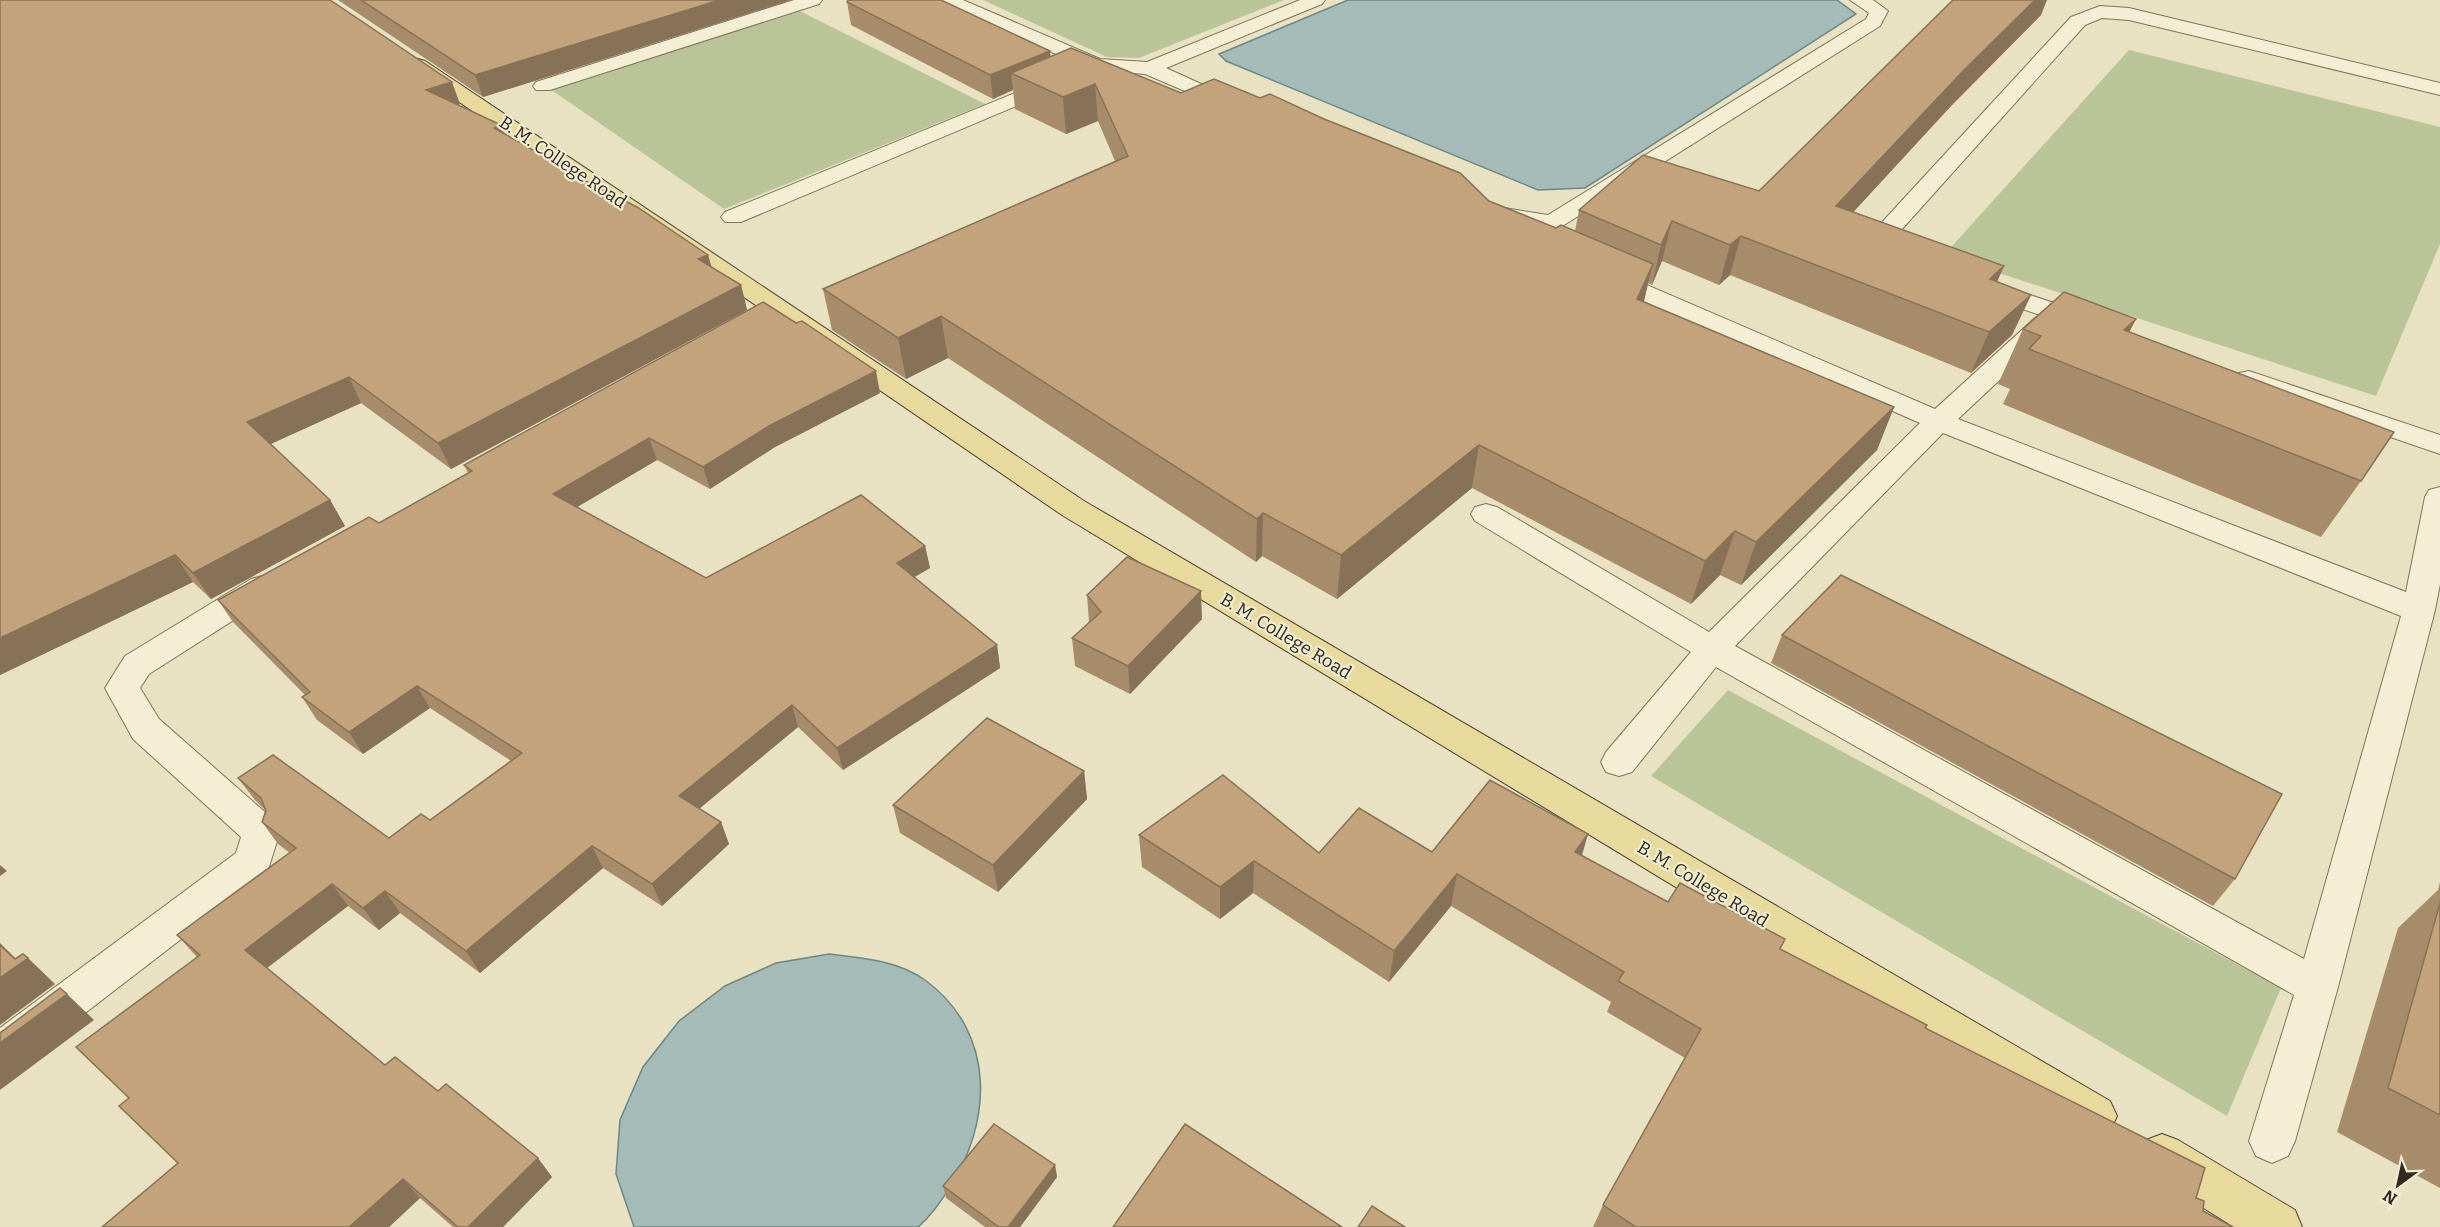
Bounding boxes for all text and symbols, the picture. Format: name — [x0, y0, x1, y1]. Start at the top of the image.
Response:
street label: B. M. College Road — [495, 111, 631, 213]
street label: B. M. College Road — [1217, 588, 1356, 684]
street label: B. M. College Road — [1634, 836, 1773, 932]
north arrow — [2368, 1155, 2428, 1215]
text: N — [2380, 1186, 2400, 1208]

